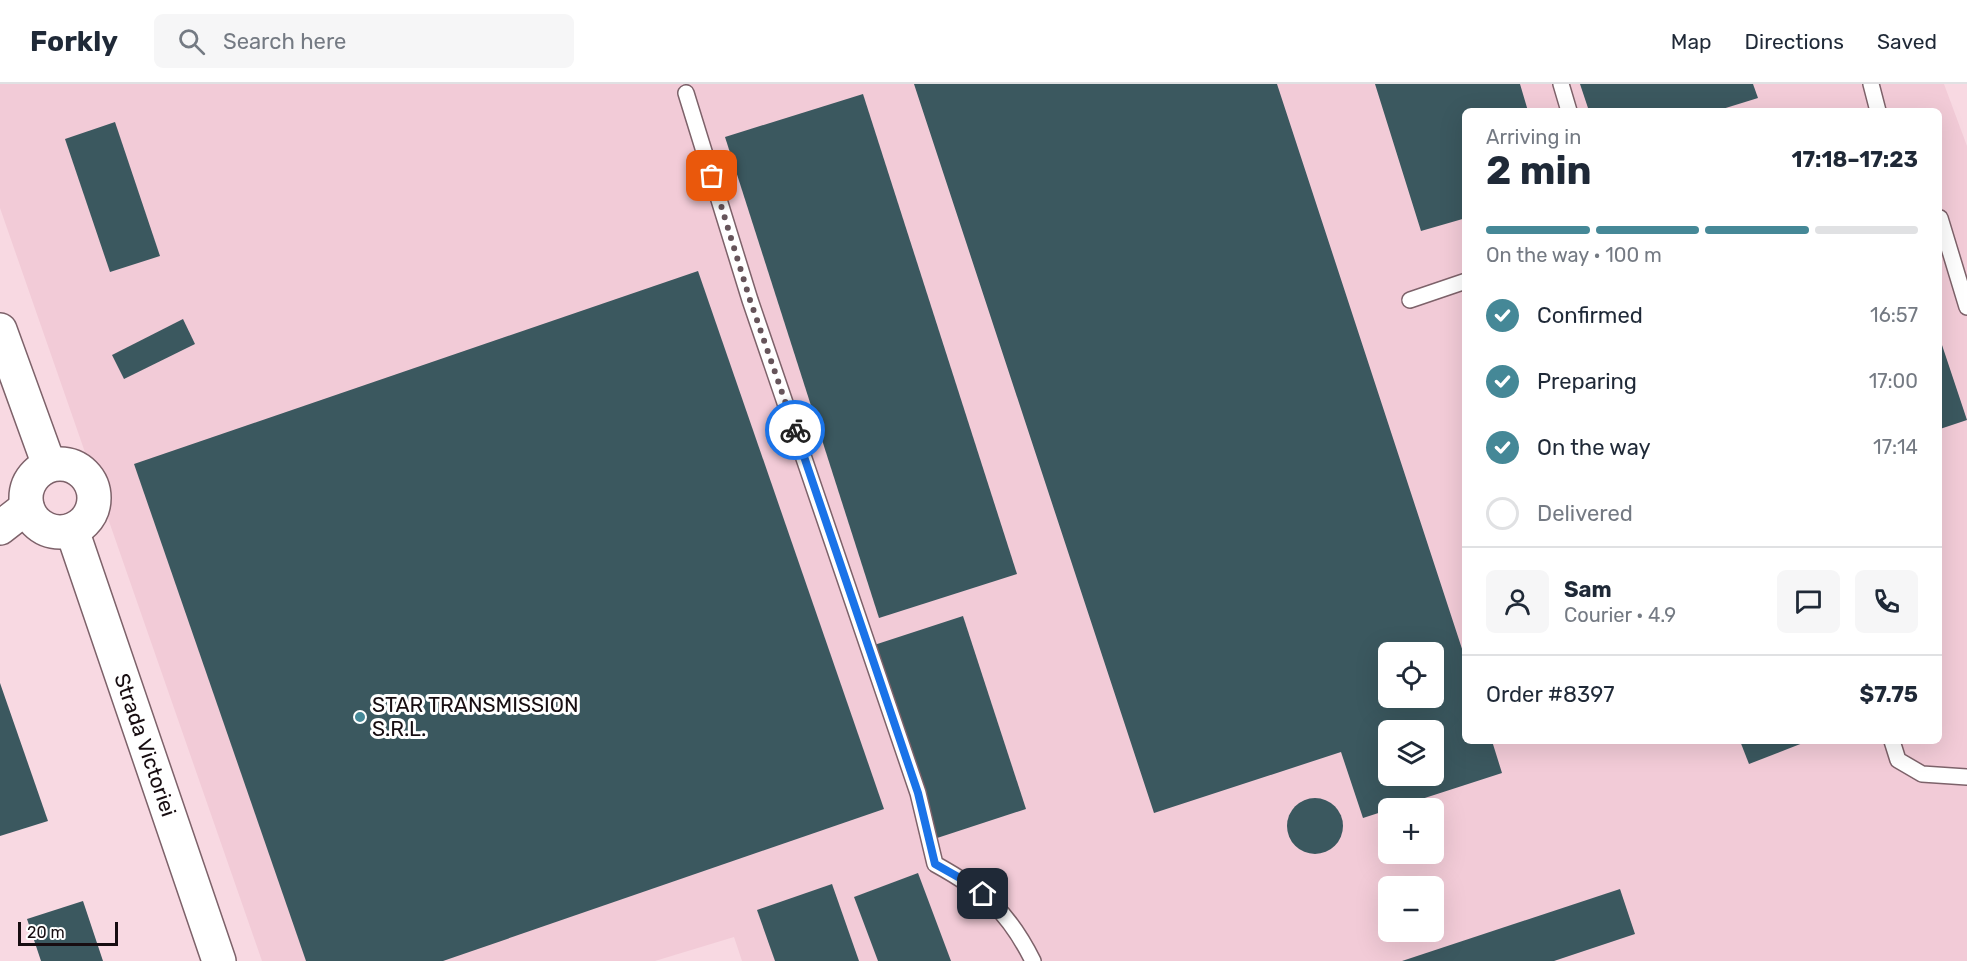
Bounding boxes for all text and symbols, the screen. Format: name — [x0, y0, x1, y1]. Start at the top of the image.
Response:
search box — [154, 14, 574, 68]
text: Forkly — [30, 25, 118, 58]
icon: search — [175, 25, 208, 58]
text: Search here — [223, 28, 346, 55]
text: Map — [1671, 29, 1712, 54]
text: Directions — [1745, 29, 1844, 54]
text: Saved — [1877, 29, 1937, 54]
text: Arriving in — [1486, 125, 1581, 149]
text: 17:18–17:23 — [1792, 146, 1918, 173]
text: 2 min — [1486, 148, 1592, 194]
pin — [686, 150, 737, 201]
icon: bag — [695, 159, 728, 192]
text: On the way · 100 m — [1486, 243, 1662, 267]
icon: check — [1486, 299, 1519, 332]
text: Confirmed — [1537, 302, 1643, 329]
text: 16:57 — [1870, 303, 1918, 327]
icon: check — [1486, 365, 1519, 398]
text: Preparing — [1537, 368, 1637, 395]
text: 17:00 — [1869, 369, 1918, 393]
courier — [765, 400, 825, 460]
icon: bike — [779, 414, 812, 447]
icon: check — [1486, 431, 1519, 464]
text: On the way — [1537, 434, 1651, 461]
text: 17:14 — [1873, 435, 1918, 459]
text: Delivered — [1537, 500, 1633, 527]
button: person — [1486, 570, 1549, 633]
button: chat — [1777, 570, 1840, 633]
button: phone — [1855, 570, 1918, 633]
text: Sam — [1564, 576, 1612, 603]
text: Courier · 4.9 — [1564, 603, 1676, 627]
map controls — [1378, 642, 1444, 942]
button: locate — [1378, 642, 1444, 708]
street label: Strada Victoriei — [109, 670, 182, 820]
text: Order #8397 — [1486, 681, 1615, 708]
text: $7.75 — [1860, 681, 1918, 708]
place label: STAR TRANSMISSION S.R.L. — [372, 692, 579, 741]
marker: STAR TRANSMISSION S.R.L. — [353, 710, 367, 724]
button: layers — [1378, 720, 1444, 786]
button: + — [1378, 798, 1444, 864]
pin — [957, 868, 1008, 919]
button: − — [1378, 876, 1444, 942]
icon: home — [966, 877, 999, 910]
scale bar — [18, 919, 118, 946]
text: 20 m — [27, 923, 65, 942]

